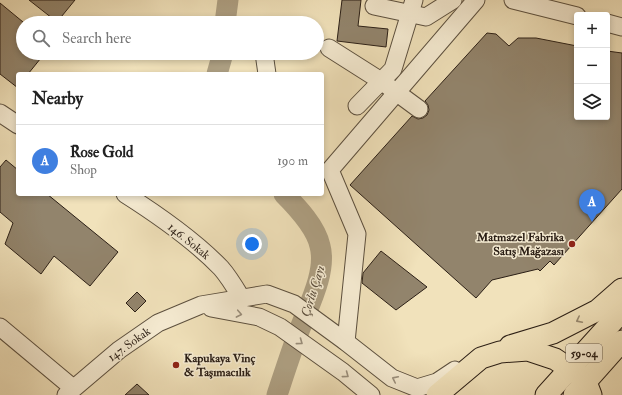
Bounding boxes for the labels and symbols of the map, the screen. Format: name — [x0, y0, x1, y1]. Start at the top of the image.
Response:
pin: A — [579, 189, 605, 222]
street label: 146. Sokak — [164, 220, 213, 263]
place label: Matmazel Fabrika Satış Mağazası — [476, 230, 565, 259]
your location — [242, 234, 262, 254]
marker: Matmazel Fabrika Satış Mağazası — [567, 239, 577, 249]
water label: Çorlu Çayı — [298, 263, 328, 319]
one-way arrow — [236, 309, 242, 317]
one-way arrow — [576, 315, 584, 322]
street label: 147. Sokak — [105, 324, 154, 365]
one-way arrow — [296, 337, 303, 344]
road number: 59-04 — [566, 344, 602, 362]
place label: Kapukaya Vinç & Taşımacılık — [184, 351, 255, 380]
marker: Kapukaya Vinç & Taşımacılık — [171, 360, 181, 370]
one-way arrow — [342, 370, 349, 377]
one-way arrow — [392, 376, 400, 384]

